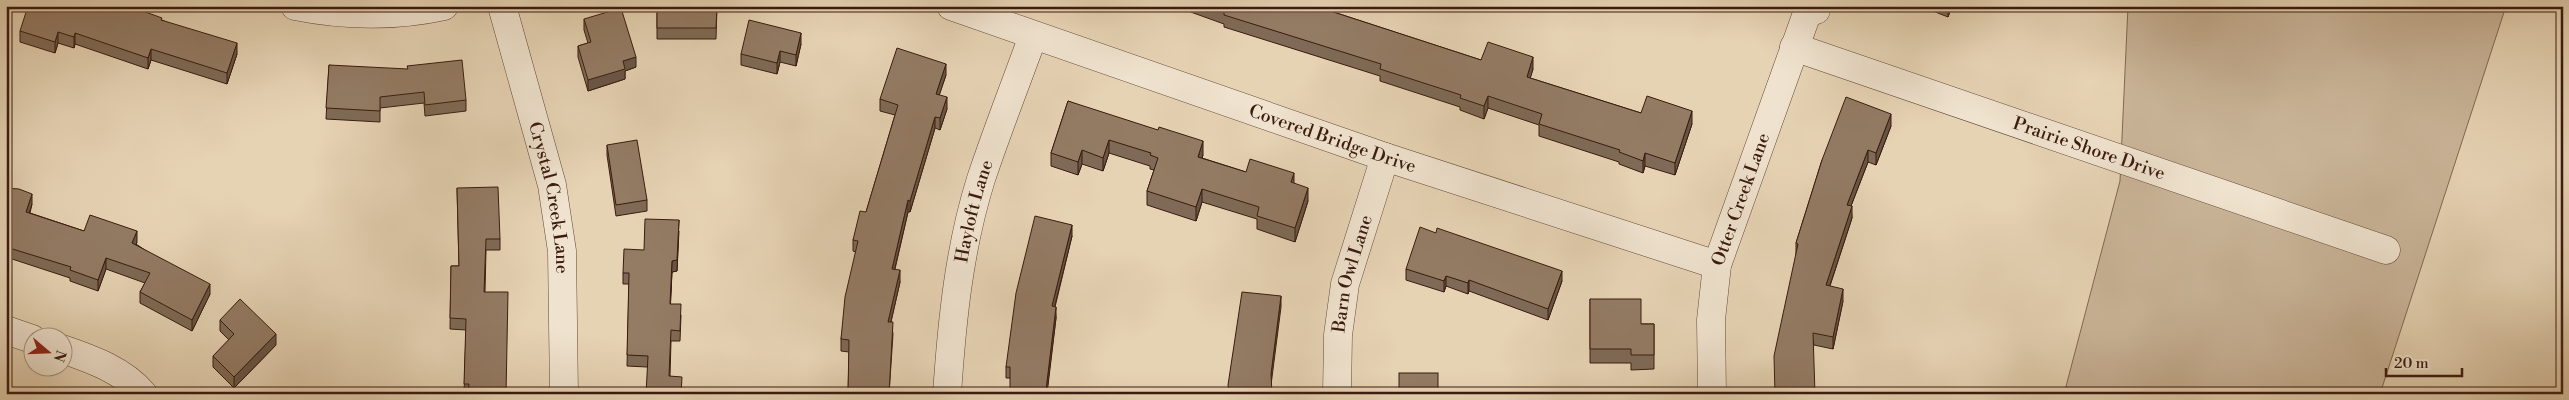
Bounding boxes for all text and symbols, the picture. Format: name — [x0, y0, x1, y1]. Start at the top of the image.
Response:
street label: Covered Bridge Drive — [1246, 99, 1419, 178]
street label: Prairie Shore Drive — [2010, 111, 2168, 185]
street label: Crystal Creek Lane — [523, 119, 574, 274]
street label: Otter Creek Lane — [1706, 130, 1775, 269]
street label: Hayloft Lane — [950, 157, 998, 265]
street label: Barn Owl Lane — [1327, 212, 1378, 335]
north arrow — [22, 328, 72, 378]
scale bar — [2386, 345, 2463, 377]
text: N — [49, 348, 70, 364]
text: 20 m — [2394, 354, 2429, 373]

